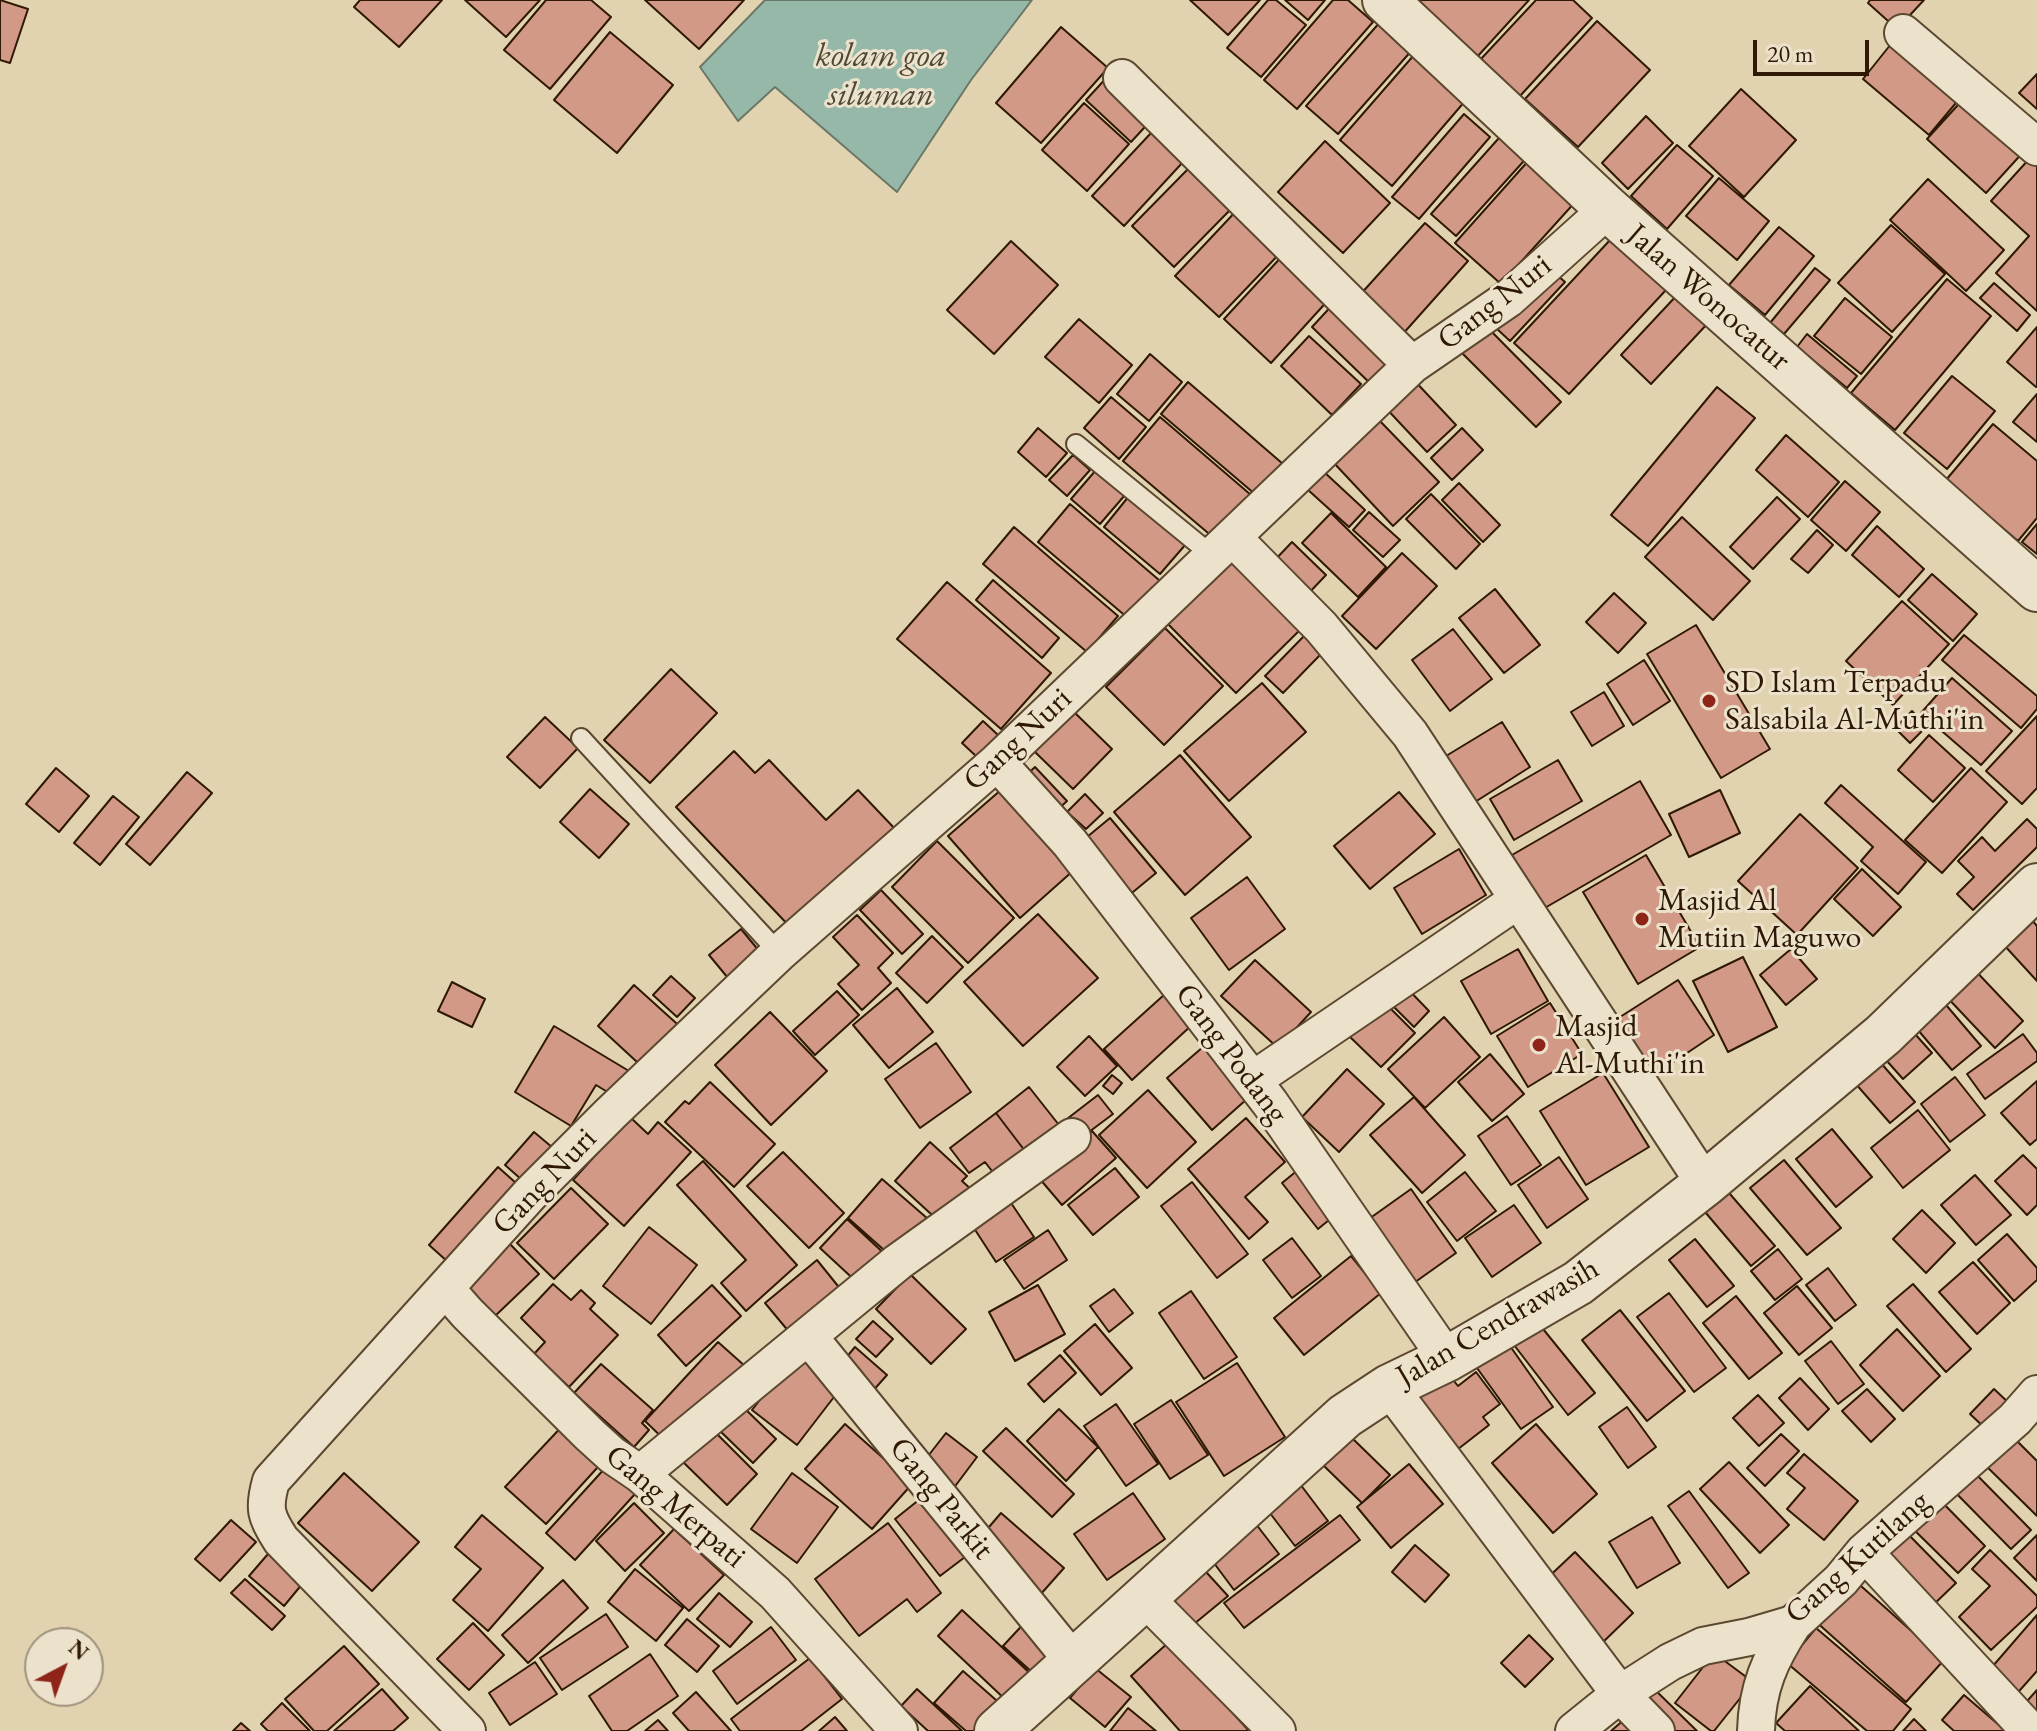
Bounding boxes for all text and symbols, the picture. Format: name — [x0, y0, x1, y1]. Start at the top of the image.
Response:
scale bar — [1757, 24, 1873, 74]
water label: kolam goa siluman — [816, 37, 946, 116]
text: 20 m — [1767, 38, 1814, 69]
street label: Jalan Wonocatur — [1618, 216, 1798, 380]
street label: Gang Nuri — [1430, 247, 1560, 359]
place label: SD Islam Terpadu Salsabila Al-Muthi'in — [1725, 664, 1984, 739]
street label: Gang Nuri — [956, 680, 1080, 800]
marker: SD Islam Terpadu Salsabila Al-Muthi'in — [1700, 692, 1718, 710]
place label: Masjid Al Mutiin Maguwo — [1658, 882, 1861, 957]
marker: Masjid Al Mutiin Maguwo — [1633, 910, 1651, 928]
street label: Gang Podang — [1166, 977, 1296, 1131]
place label: Masjid Al-Muthi'in — [1555, 1008, 1705, 1083]
marker: Masjid Al-Muthi'in — [1530, 1036, 1548, 1054]
street label: Gang Nuri — [485, 1120, 605, 1244]
street label: Jalan Cendrawasih — [1390, 1250, 1606, 1396]
street label: Gang Parkit — [880, 1430, 1002, 1568]
street label: Gang Merpati — [597, 1437, 753, 1577]
street label: Gang Kutilang — [1778, 1483, 1938, 1633]
north arrow — [24, 1627, 104, 1707]
text: N — [63, 1633, 95, 1667]

